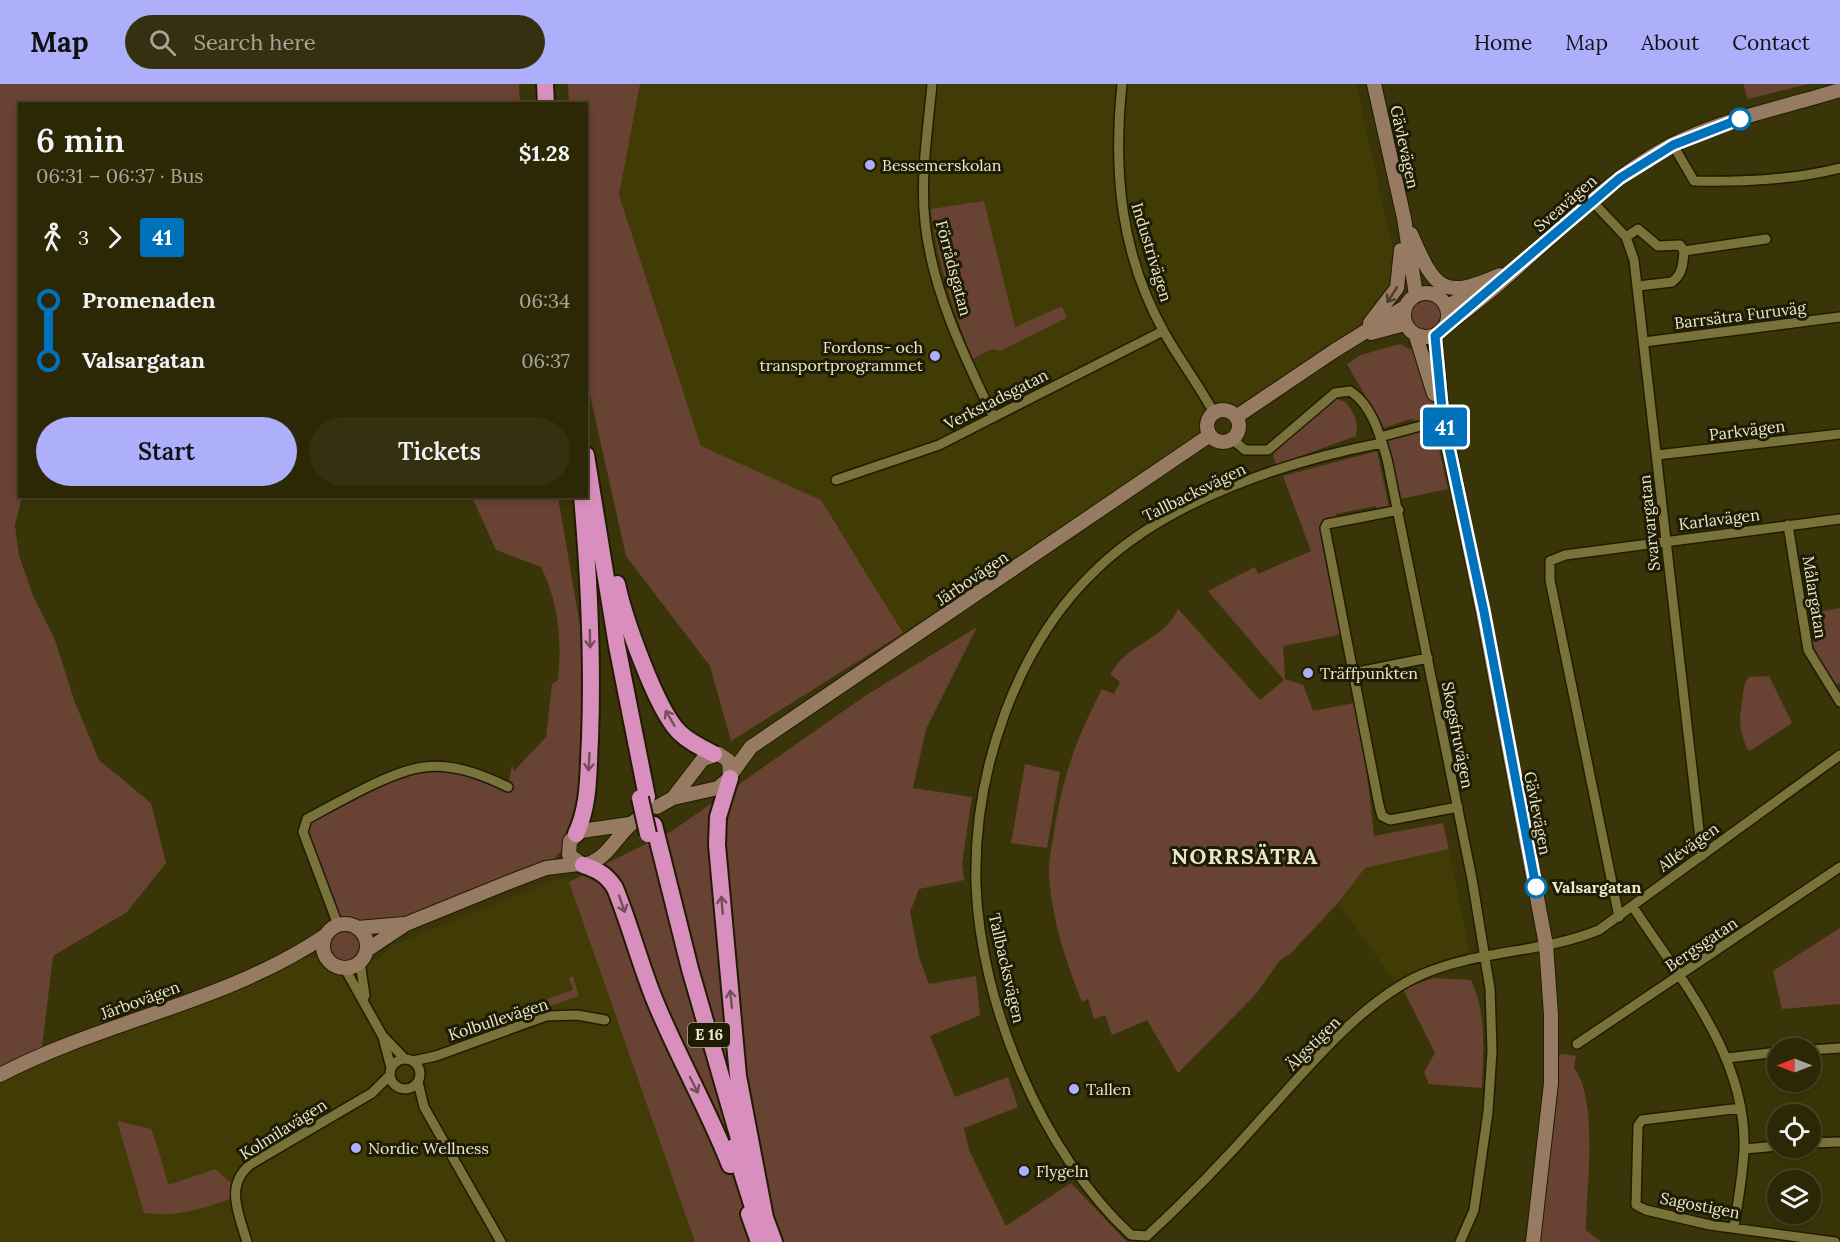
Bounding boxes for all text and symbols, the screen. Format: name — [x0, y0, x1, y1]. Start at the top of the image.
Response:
search box — [125, 15, 545, 69]
text: Map — [30, 24, 89, 60]
icon: search — [146, 26, 179, 59]
text: Search here — [194, 28, 316, 56]
text: Home — [1474, 29, 1532, 56]
text: Map — [1565, 29, 1608, 56]
text: About — [1641, 29, 1699, 56]
text: Contact — [1732, 29, 1810, 56]
street label: Gävlevägen — [1386, 104, 1424, 191]
unlabelled marker — [1729, 108, 1751, 130]
text: 6 min — [36, 119, 125, 161]
text: $1.28 — [519, 139, 570, 167]
place label: Bessemerskolan — [882, 155, 1002, 175]
marker: Bessemerskolan — [863, 158, 877, 172]
text: 06:31 – 06:37 · Bus — [36, 163, 204, 188]
street label: Sveavägen — [1529, 170, 1601, 236]
street label: Industrivägen — [1127, 200, 1177, 304]
street label: Förrådsgatan — [932, 218, 976, 318]
icon: walk — [36, 221, 69, 254]
icon: forward — [98, 221, 131, 254]
text: 41 — [152, 224, 172, 251]
text: 3 — [78, 225, 89, 250]
text: Promenaden — [82, 286, 216, 314]
one-way arrow — [1386, 286, 1398, 303]
text: 06:34 — [519, 288, 570, 313]
street label: Barrsätra Furuväg — [1673, 297, 1808, 333]
place label: Fordons- och transportprogrammet — [759, 337, 924, 375]
text: Valsargatan — [82, 346, 205, 374]
text: 06:37 — [521, 348, 570, 373]
marker: Fordons- och transportprogrammet — [928, 349, 942, 363]
street label: Verkstadsgatan — [940, 364, 1052, 434]
line badge: 41 — [1418, 408, 1472, 446]
text: 41 — [1435, 414, 1455, 441]
street label: Parkvägen — [1708, 415, 1787, 445]
button: Start — [36, 417, 297, 486]
button: Tickets — [309, 417, 570, 486]
street label: Tallbacksvägen — [1139, 458, 1249, 526]
street label: Svarvargatan — [1634, 474, 1664, 572]
street label: Karlavägen — [1677, 504, 1761, 534]
street label: Järbovägen — [931, 546, 1012, 610]
street label: Målargatan — [1799, 554, 1831, 640]
one-way arrow — [584, 628, 596, 648]
place label: Träffpunkten — [1320, 663, 1418, 683]
marker: Träffpunkten — [1301, 666, 1315, 680]
street label: Skogsfruvägen — [1438, 680, 1478, 790]
one-way arrow — [664, 710, 676, 727]
one-way arrow — [583, 752, 594, 772]
street label: Gävlevägen — [1520, 770, 1556, 857]
street label: Allévägen — [1653, 818, 1723, 876]
district label: NORRSÄTRA — [1171, 842, 1319, 870]
marker: Valsargatan — [1525, 876, 1547, 898]
place label: Valsargatan — [1552, 877, 1641, 897]
one-way arrow — [617, 894, 628, 913]
one-way arrow — [716, 895, 727, 915]
street label: Tallbacksvägen — [985, 911, 1029, 1025]
street label: Bergsgatan — [1661, 912, 1741, 975]
street label: Järbovägen — [97, 976, 183, 1024]
one-way arrow — [725, 990, 736, 1010]
street label: Kolbullevägen — [446, 993, 551, 1045]
street label: Älgstigen — [1281, 1012, 1344, 1075]
road number: E 16 — [688, 1023, 730, 1047]
north arrow — [1767, 1038, 1821, 1092]
map controls — [1767, 1038, 1821, 1224]
one-way arrow — [688, 1076, 700, 1094]
place label: Tallen — [1086, 1079, 1131, 1099]
marker: Tallen — [1067, 1082, 1081, 1096]
street label: Kolmilavägen — [236, 1094, 330, 1164]
button: locate — [1767, 1104, 1821, 1158]
place label: Nordic Wellness — [368, 1138, 489, 1158]
marker: Nordic Wellness — [349, 1141, 363, 1155]
place label: Flygeln — [1036, 1161, 1089, 1181]
marker: Flygeln — [1017, 1164, 1031, 1178]
button: layers — [1767, 1170, 1821, 1224]
street label: Sagostigen — [1658, 1187, 1742, 1223]

